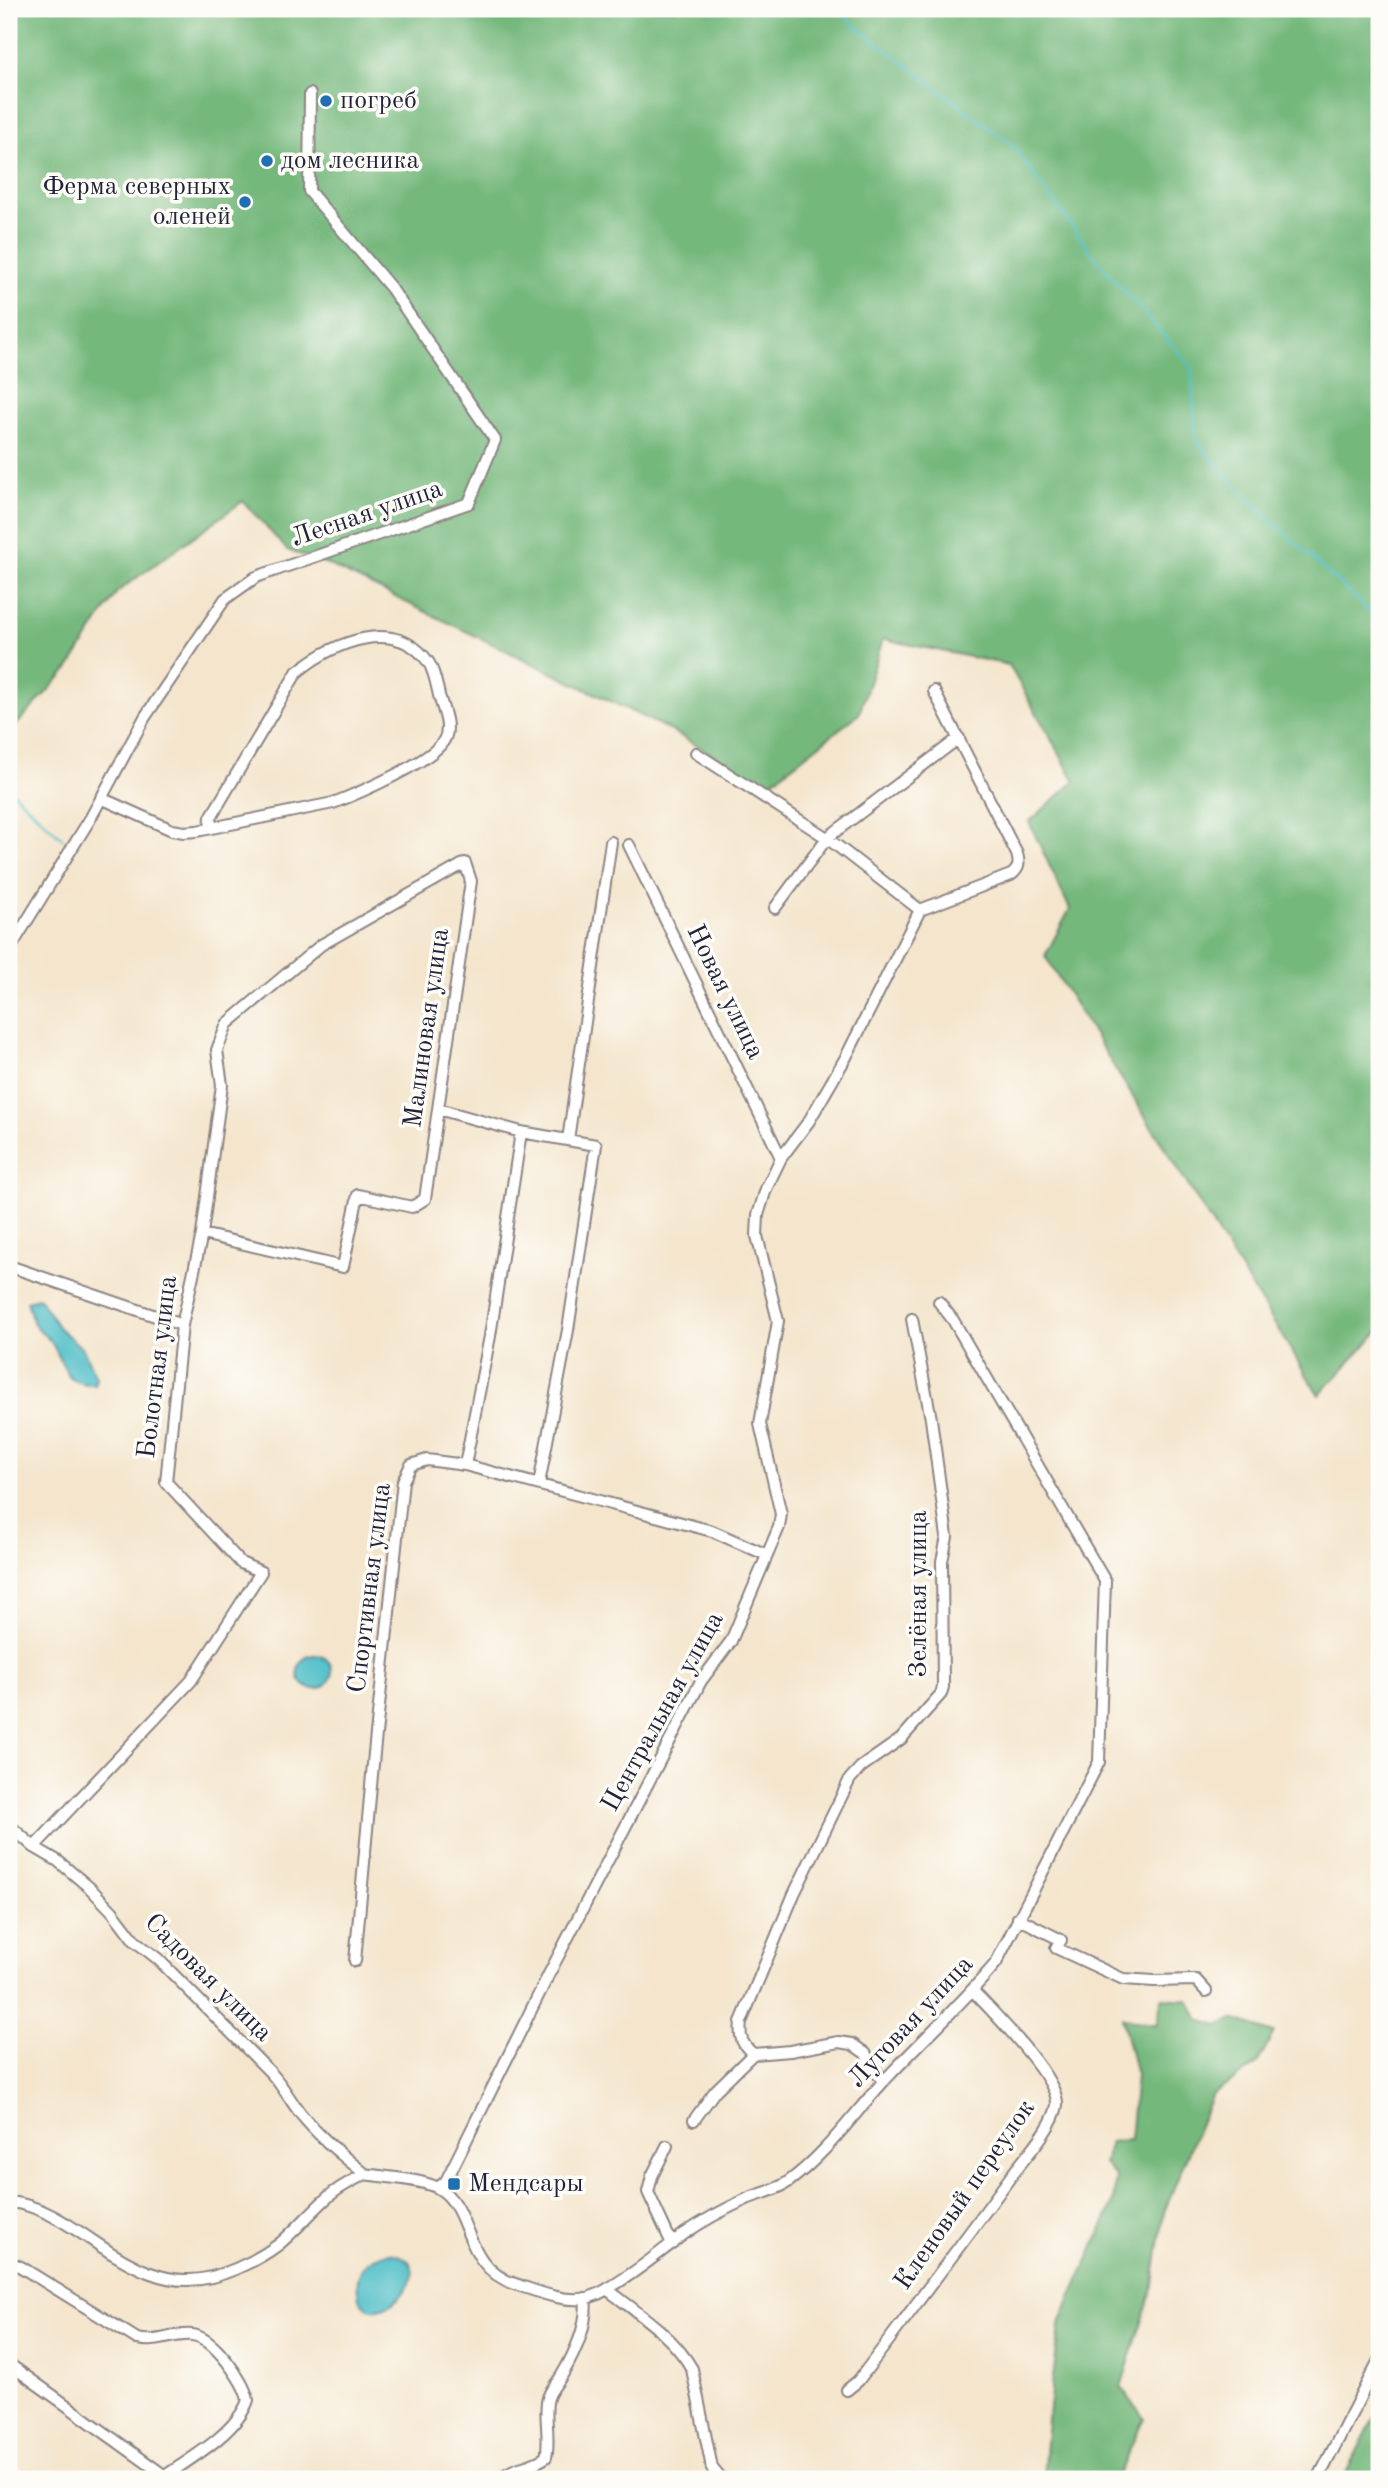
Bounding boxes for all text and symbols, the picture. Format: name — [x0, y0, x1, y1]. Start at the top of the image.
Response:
place label: погреб — [340, 88, 417, 114]
marker: погреб — [318, 93, 334, 109]
place label: дом лесника — [281, 148, 420, 174]
marker: дом лесника — [259, 153, 275, 169]
place label: Ферма северных оленей — [42, 174, 231, 230]
marker: Ферма северных оленей — [237, 194, 253, 210]
street label: Лесная улица — [288, 476, 446, 552]
street label: Новая улица — [681, 921, 769, 1063]
street label: Малиновая улица — [400, 926, 454, 1130]
street label: Болотная улица — [134, 1274, 182, 1460]
street label: Спортивная улица — [344, 1481, 396, 1694]
street label: Зелёная улица — [906, 1510, 932, 1678]
street label: Центральная улица — [597, 1608, 729, 1816]
street label: Садовая улица — [139, 1909, 277, 2047]
street label: Луговая улица — [844, 1951, 978, 2093]
street label: Кленовый переулок — [890, 2095, 1040, 2295]
place label: Мендсары — [468, 2171, 584, 2197]
marker: Мендсары — [446, 2176, 462, 2192]

